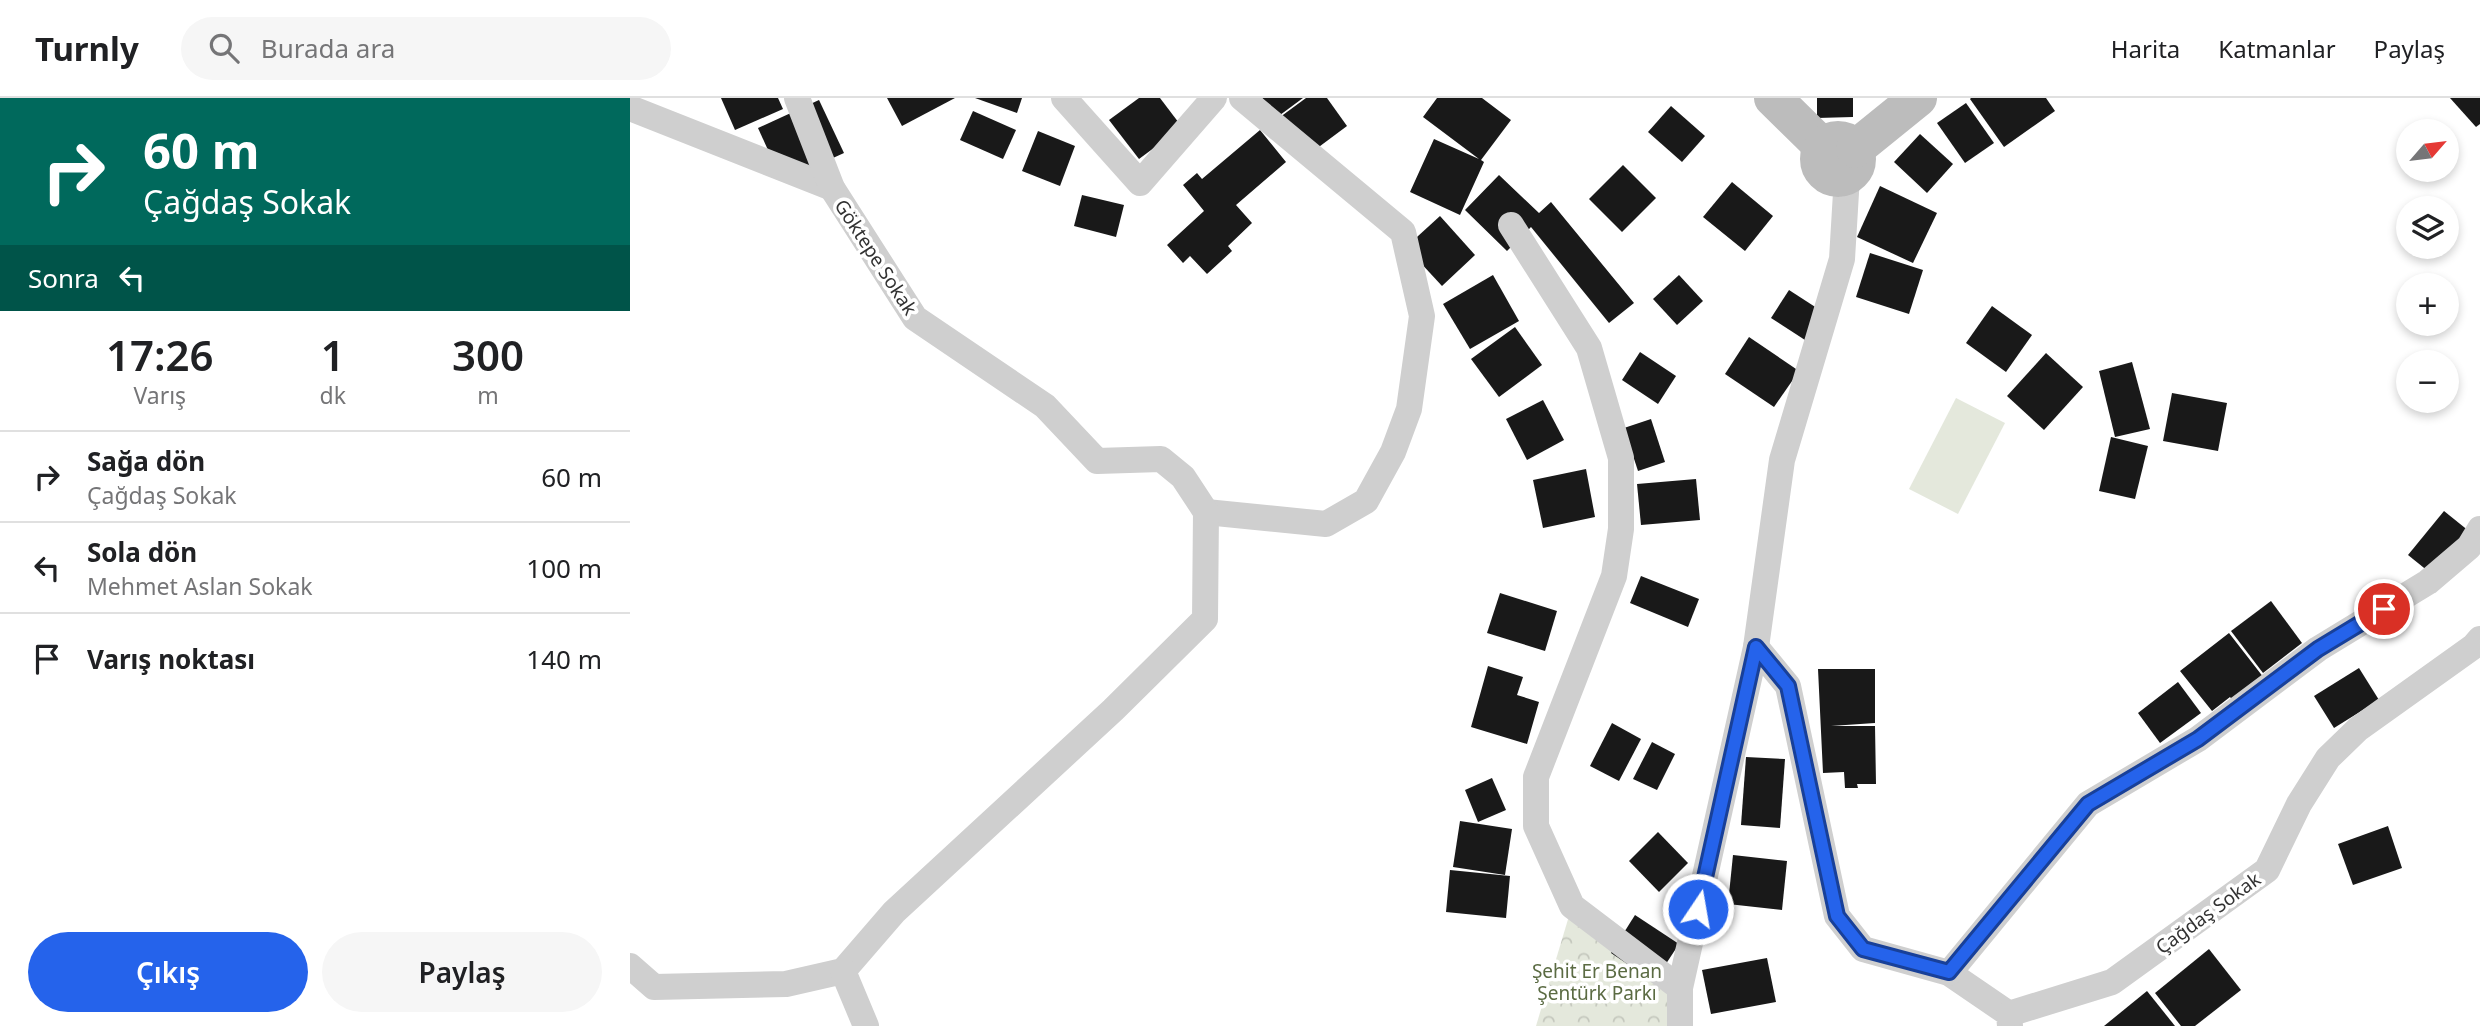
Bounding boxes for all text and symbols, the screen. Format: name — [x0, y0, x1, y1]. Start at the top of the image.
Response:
search box — [181, 17, 671, 80]
text: Turnly — [35, 26, 139, 71]
icon: search — [205, 29, 243, 67]
text: Burada ara — [261, 30, 395, 66]
text: Harita — [2111, 32, 2180, 65]
text: Katmanlar — [2218, 32, 2336, 65]
text: Paylaş — [2374, 32, 2445, 65]
text: 60 m — [143, 117, 260, 183]
north arrow — [2396, 119, 2459, 182]
map controls — [2396, 119, 2459, 413]
icon: right — [28, 126, 119, 217]
text: Çağdaş Sokak — [143, 180, 351, 223]
street label: Göktepe Sokak — [829, 194, 923, 320]
button: layers — [2396, 196, 2459, 259]
icon: left — [113, 259, 151, 297]
text: Sonra — [28, 260, 99, 296]
button: + — [2396, 273, 2459, 336]
text: 17:26 — [106, 326, 214, 383]
text: 1 — [321, 326, 345, 383]
text: 300 — [452, 326, 524, 383]
button: − — [2396, 350, 2459, 413]
text: Varış — [133, 379, 186, 411]
text: dk — [320, 379, 346, 411]
text: m — [477, 379, 499, 411]
text: Sağa dön — [87, 443, 205, 479]
icon: right — [28, 458, 66, 496]
text: 60 m — [541, 459, 602, 495]
text: Çağdaş Sokak — [87, 479, 237, 511]
text: Sola dön — [87, 534, 197, 570]
icon: left — [28, 549, 66, 587]
text: 100 m — [526, 550, 602, 586]
text: Mehmet Aslan Sokak — [87, 570, 313, 602]
pin — [2354, 579, 2414, 639]
icon: arrive — [2365, 590, 2403, 628]
icon: arrive — [28, 640, 66, 678]
text: Varış noktası — [87, 641, 255, 677]
text: 140 m — [526, 641, 602, 677]
street label: Çağdaş Sokak — [2150, 866, 2266, 960]
position arrow — [1661, 872, 1735, 946]
button: Çıkış — [28, 932, 308, 1012]
button: Paylaş — [322, 932, 602, 1012]
park label: Şehit Er Benan Şentürk Parkı — [1532, 958, 1662, 1006]

